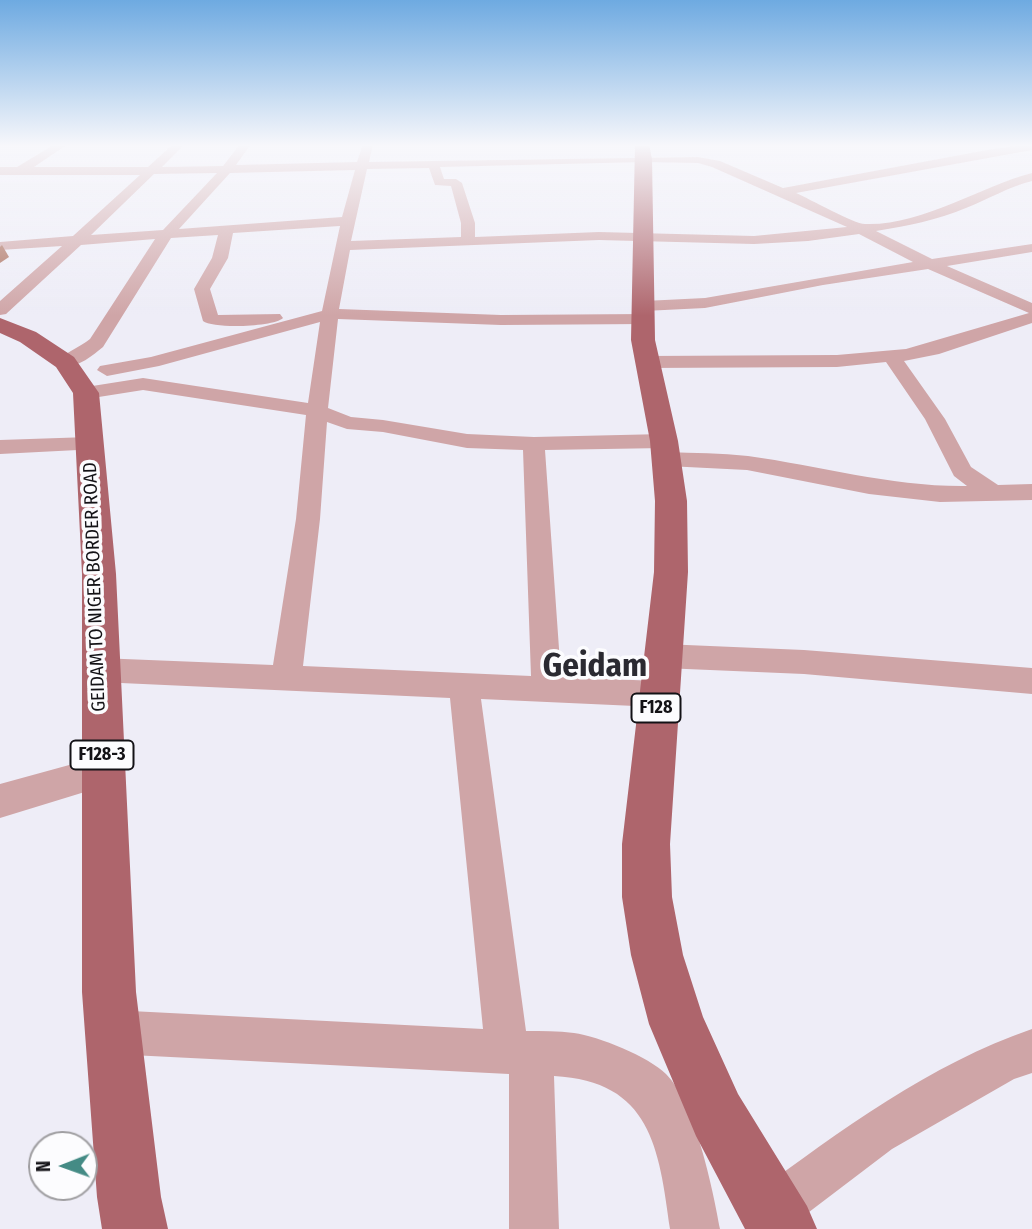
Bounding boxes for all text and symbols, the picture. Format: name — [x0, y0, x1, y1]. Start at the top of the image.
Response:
street label: GEIDAM TO NIGER BORDER ROAD — [79, 462, 111, 712]
district label: Geidam — [543, 647, 647, 687]
road number: F128 — [632, 694, 680, 722]
road number: F128-3 — [70, 740, 134, 770]
north arrow — [28, 1131, 98, 1201]
text: N — [32, 1160, 55, 1172]

